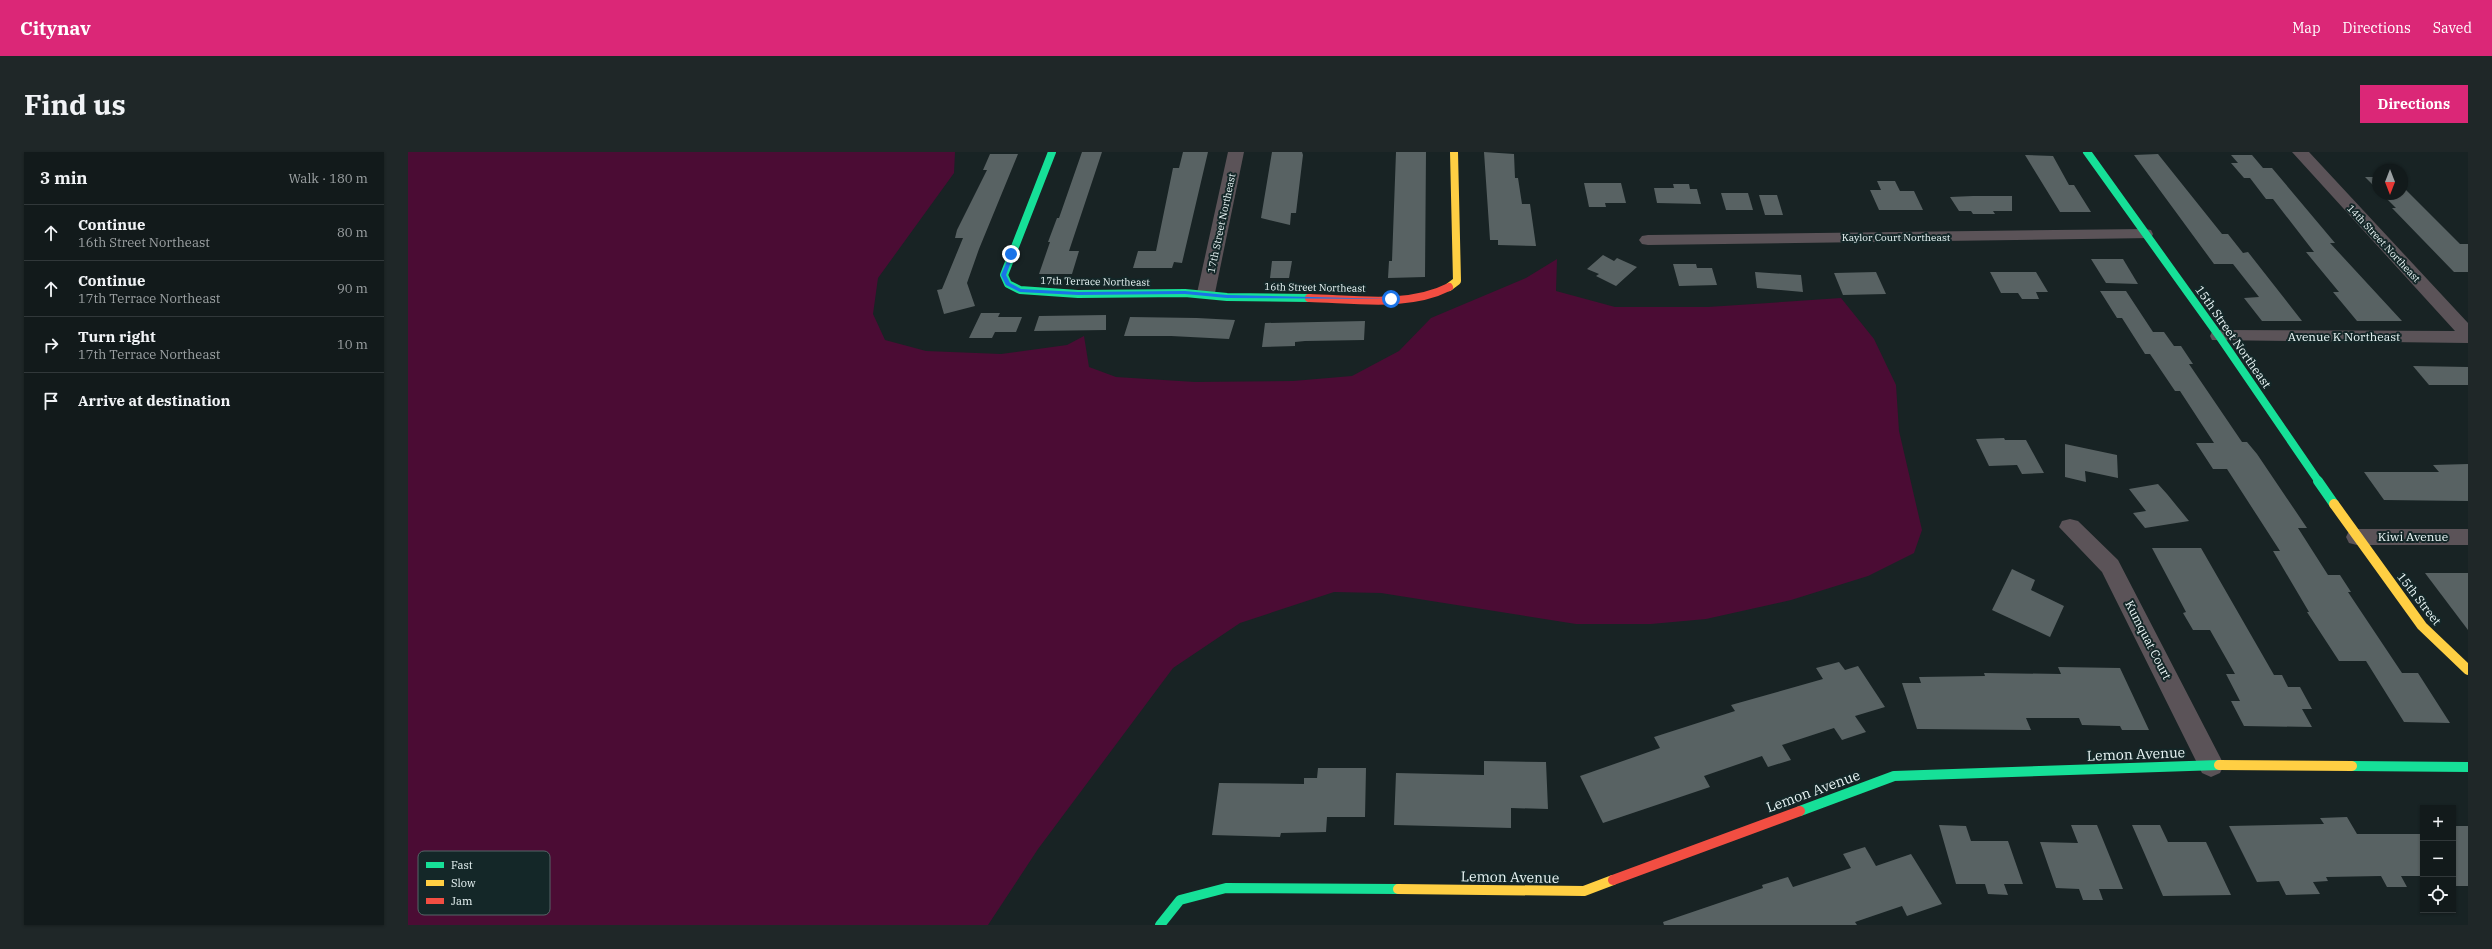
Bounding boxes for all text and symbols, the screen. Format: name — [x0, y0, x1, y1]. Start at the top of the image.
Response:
text: Citynav — [20, 16, 91, 40]
text: Map — [2292, 19, 2321, 37]
text: Directions — [2343, 19, 2411, 37]
text: Saved — [2433, 19, 2472, 37]
button: Directions — [2360, 85, 2468, 123]
text: Find us — [24, 86, 126, 123]
north arrow — [2372, 164, 2408, 200]
text: 3 min — [40, 167, 88, 189]
text: Walk · 180 m — [289, 170, 368, 187]
street label: 17th Street Northeast — [1205, 172, 1238, 274]
street label: 14th Street Northeast — [2344, 202, 2423, 285]
text: Continue — [78, 215, 145, 234]
icon: ahead — [40, 222, 62, 244]
text: 80 m — [337, 224, 368, 241]
street label: Kaylor Court Northeast — [1842, 231, 1951, 244]
text: 16th Street Northeast — [78, 234, 210, 251]
route end — [1002, 245, 1020, 263]
text: Continue — [78, 271, 145, 290]
street label: 17th Terrace Northeast — [1040, 274, 1150, 289]
icon: ahead — [40, 278, 62, 300]
text: 90 m — [337, 280, 368, 297]
street label: 16th Street Northeast — [1264, 280, 1366, 295]
street label: 15th Street Northeast — [2192, 283, 2274, 391]
text: 17th Terrace Northeast — [78, 290, 220, 307]
route start — [1382, 290, 1400, 308]
text: Turn right — [78, 327, 156, 346]
street label: Avenue K Northeast — [2288, 329, 2400, 344]
icon: right — [40, 334, 62, 356]
text: 10 m — [337, 336, 368, 353]
text: 17th Terrace Northeast — [78, 346, 220, 363]
icon: arrive — [40, 390, 62, 412]
text: Arrive at destination — [78, 391, 230, 410]
street label: Kiwi Avenue — [2378, 529, 2448, 544]
street label: 15th Street — [2394, 569, 2445, 628]
street label: Kumquat Court — [2122, 598, 2175, 682]
street label: Lemon Avenue — [2086, 743, 2186, 765]
street label: Lemon Avenue — [1764, 766, 1862, 816]
map controls — [2420, 805, 2456, 913]
button: + — [2420, 805, 2456, 841]
button: − — [2420, 841, 2456, 877]
legend — [418, 851, 550, 915]
text: Fast — [451, 858, 473, 872]
street label: Lemon Avenue — [1461, 867, 1559, 887]
text: Slow — [451, 876, 476, 890]
button: locate — [2420, 877, 2456, 913]
text: Jam — [451, 894, 473, 908]

